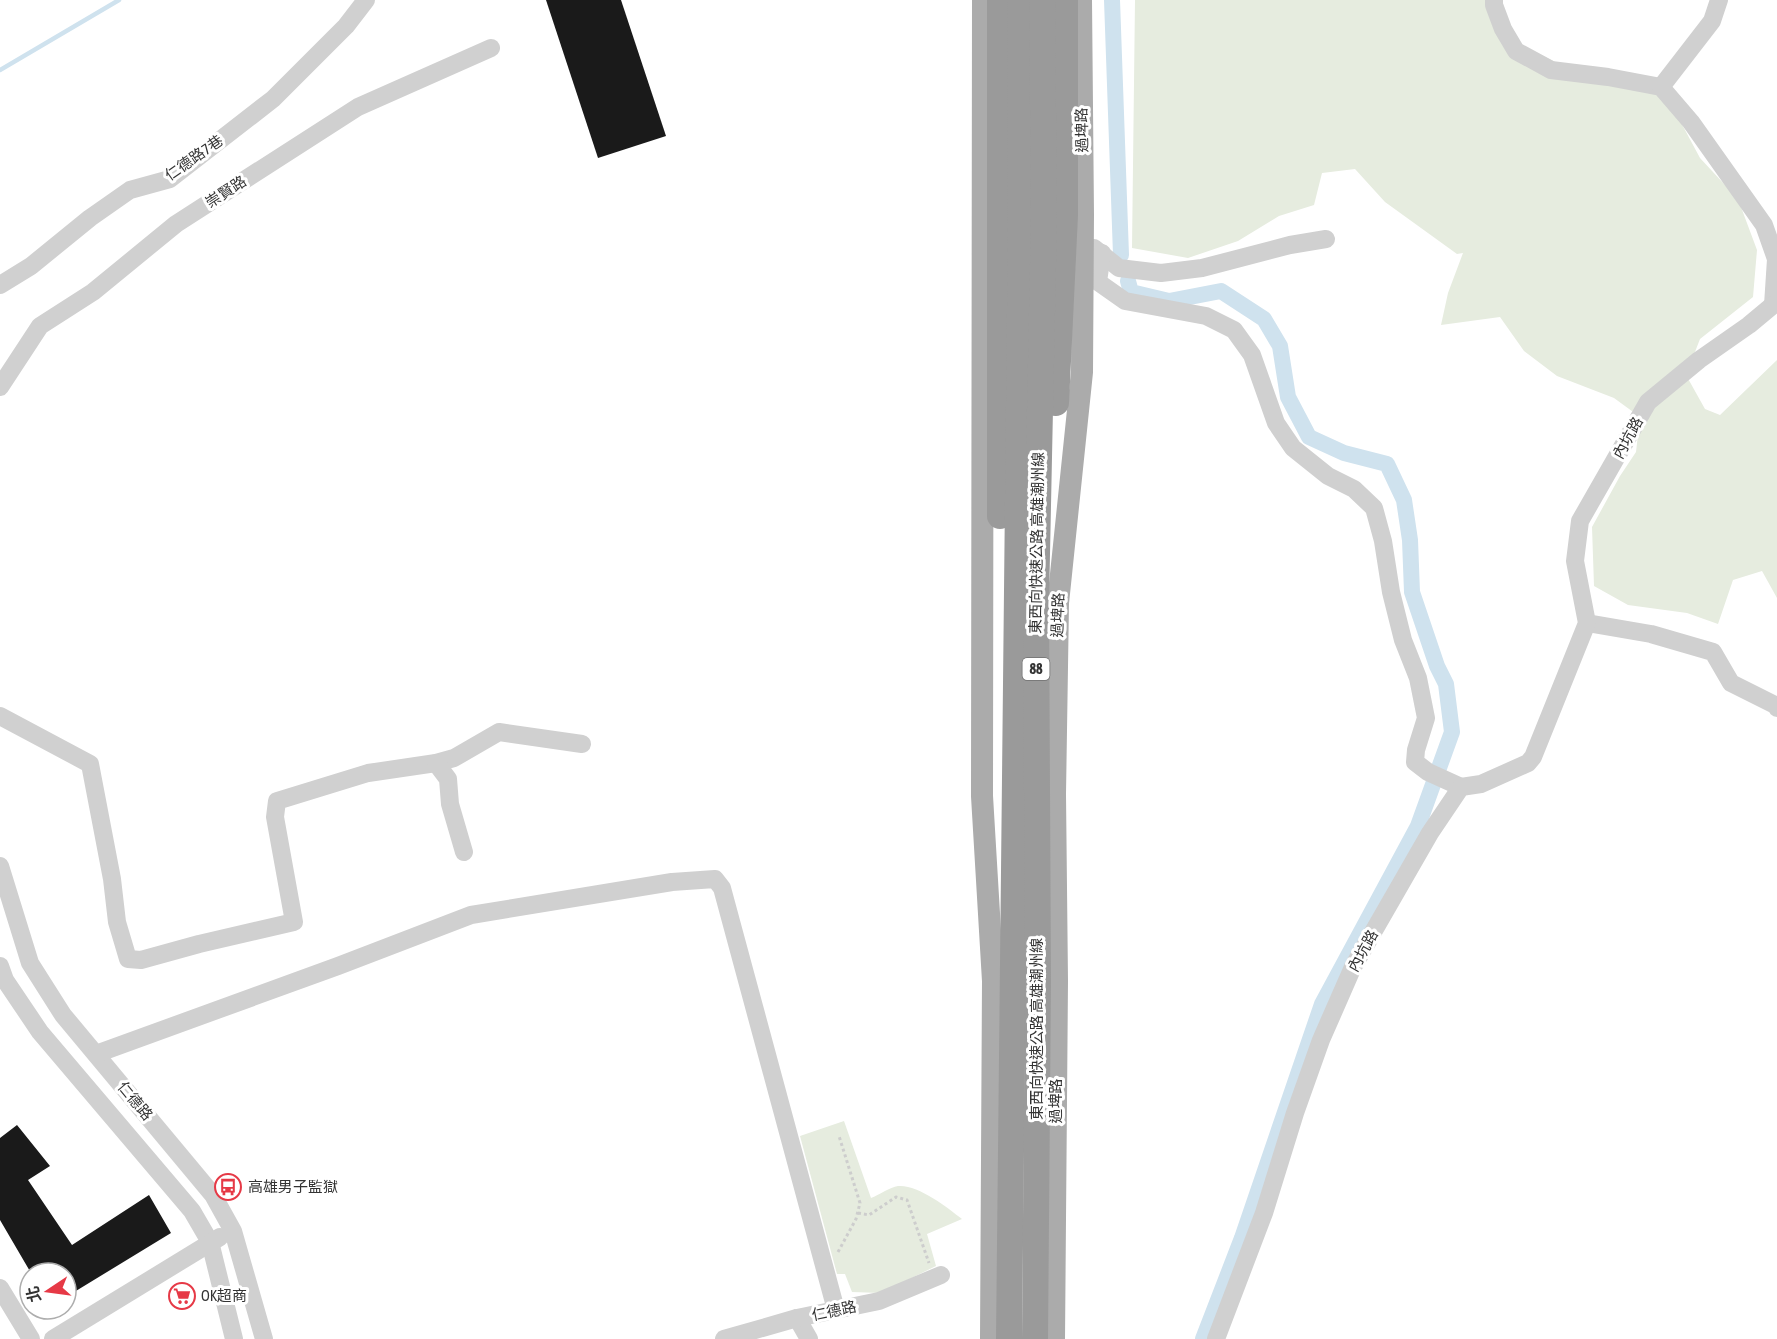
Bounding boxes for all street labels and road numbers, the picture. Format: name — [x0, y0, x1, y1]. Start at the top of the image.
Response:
street label: 過埤路 — [1073, 107, 1090, 153]
street label: 仁德路7巷 — [161, 131, 226, 184]
street label: 崇賢路 — [202, 172, 249, 211]
street label: 內坑路 — [1609, 414, 1646, 462]
street label: 東西向快速公路 高雄潮州線 — [1026, 452, 1047, 634]
street label: 過埤路 — [1048, 592, 1067, 638]
road number: 88 — [1022, 658, 1050, 680]
street label: 內坑路 — [1344, 927, 1381, 975]
street label: 東西向快速公路 高雄潮州線 — [1028, 938, 1045, 1120]
street label: 仁德路 — [114, 1078, 156, 1123]
street label: 過埤路 — [1047, 1078, 1064, 1124]
street label: 仁德路 — [810, 1298, 858, 1324]

